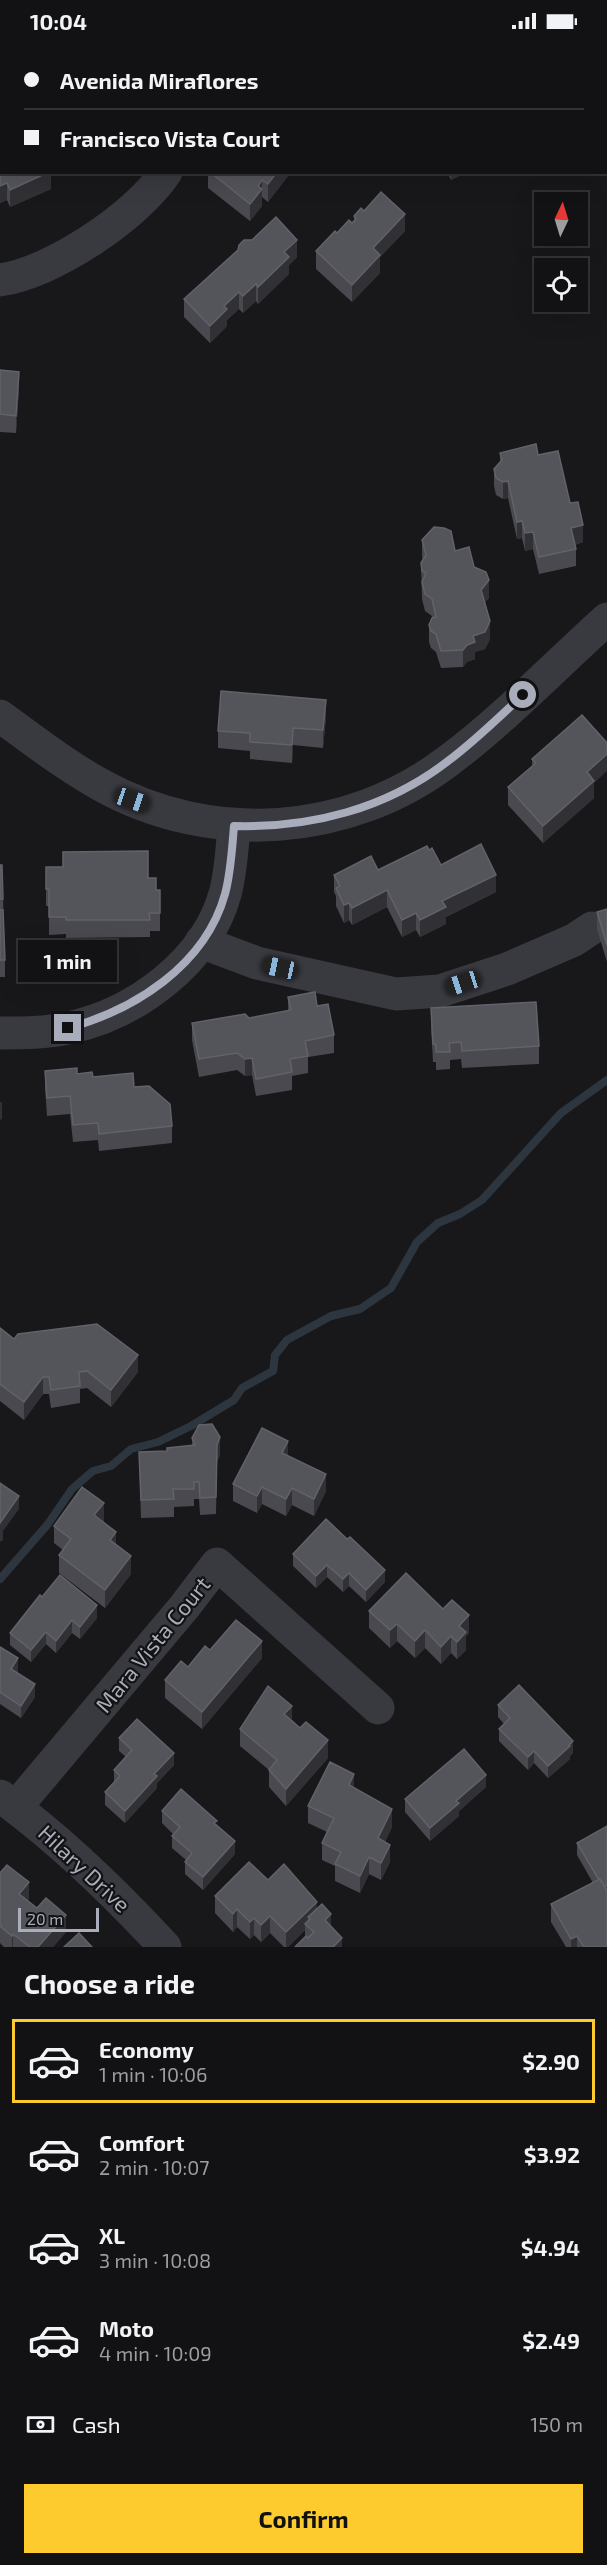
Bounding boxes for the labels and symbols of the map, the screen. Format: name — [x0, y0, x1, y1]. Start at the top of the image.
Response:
north arrow — [534, 192, 588, 246]
route start — [509, 681, 536, 708]
car — [112, 786, 152, 814]
callout: 1 min — [19, 941, 118, 983]
car — [261, 955, 299, 981]
car — [443, 969, 483, 997]
route end — [54, 1014, 81, 1041]
street label: Mara Vista Court — [89, 1571, 215, 1717]
street label: Hilary Drive — [34, 1819, 136, 1917]
scale bar — [18, 1905, 99, 1932]

